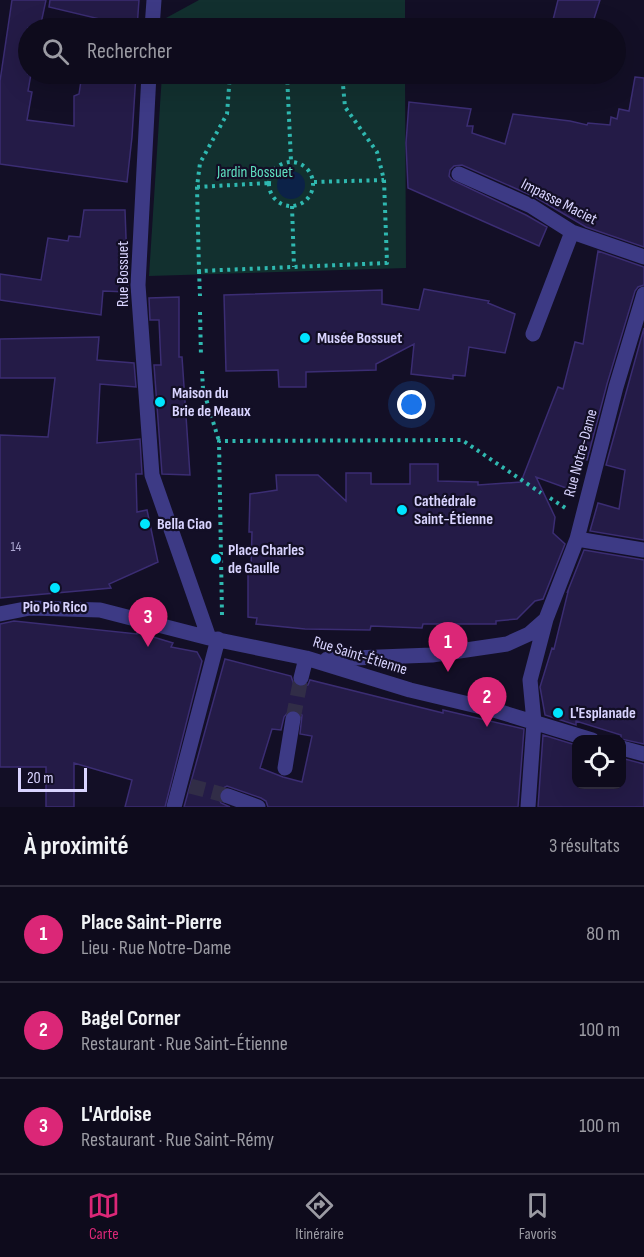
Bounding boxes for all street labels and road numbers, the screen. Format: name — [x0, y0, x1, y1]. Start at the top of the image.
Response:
street label: Impasse Maciet — [518, 175, 600, 229]
street label: Rue Bossuet — [114, 241, 133, 307]
street label: Rue Notre-Dame — [560, 407, 602, 499]
street label: Rue Saint-Étienne — [310, 633, 410, 679]

